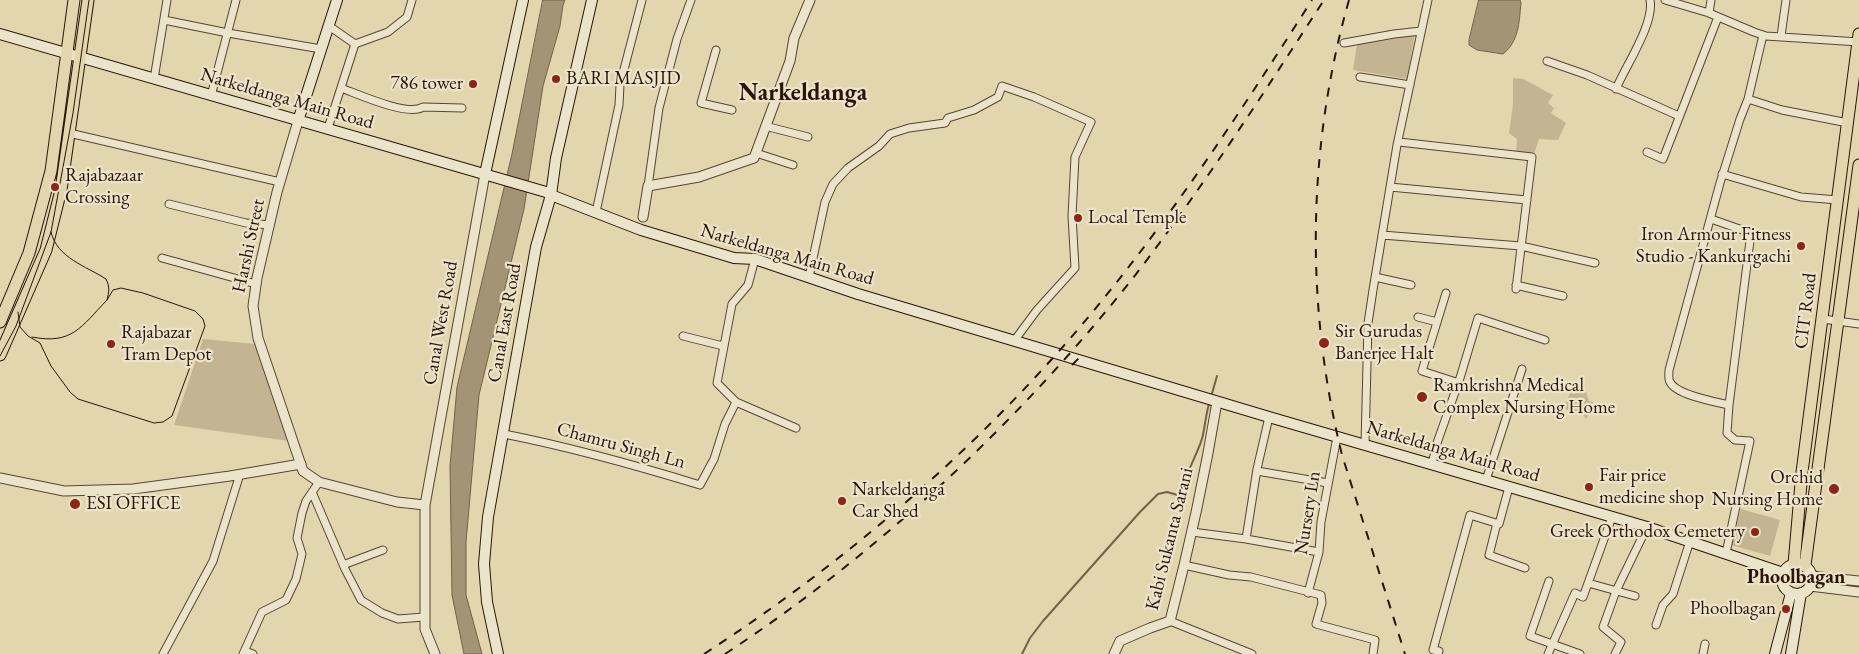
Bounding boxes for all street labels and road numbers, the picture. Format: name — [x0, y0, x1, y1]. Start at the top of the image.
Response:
street label: Narkeldanga Main Road — [198, 63, 376, 135]
street label: Harshi Street — [228, 197, 270, 295]
street label: Narkeldanga Main Road — [698, 219, 876, 291]
street label: Canal West Road — [419, 259, 463, 387]
street label: Canal East Road — [483, 262, 527, 384]
street label: CIT Road — [1790, 272, 1822, 350]
street label: Narkeldanga Main Road — [1364, 416, 1542, 488]
street label: Chamru Singh Ln — [554, 418, 688, 474]
street label: Kabi Sukanta Sarani — [1141, 465, 1199, 613]
street label: Nursery Ln — [1290, 469, 1326, 557]

